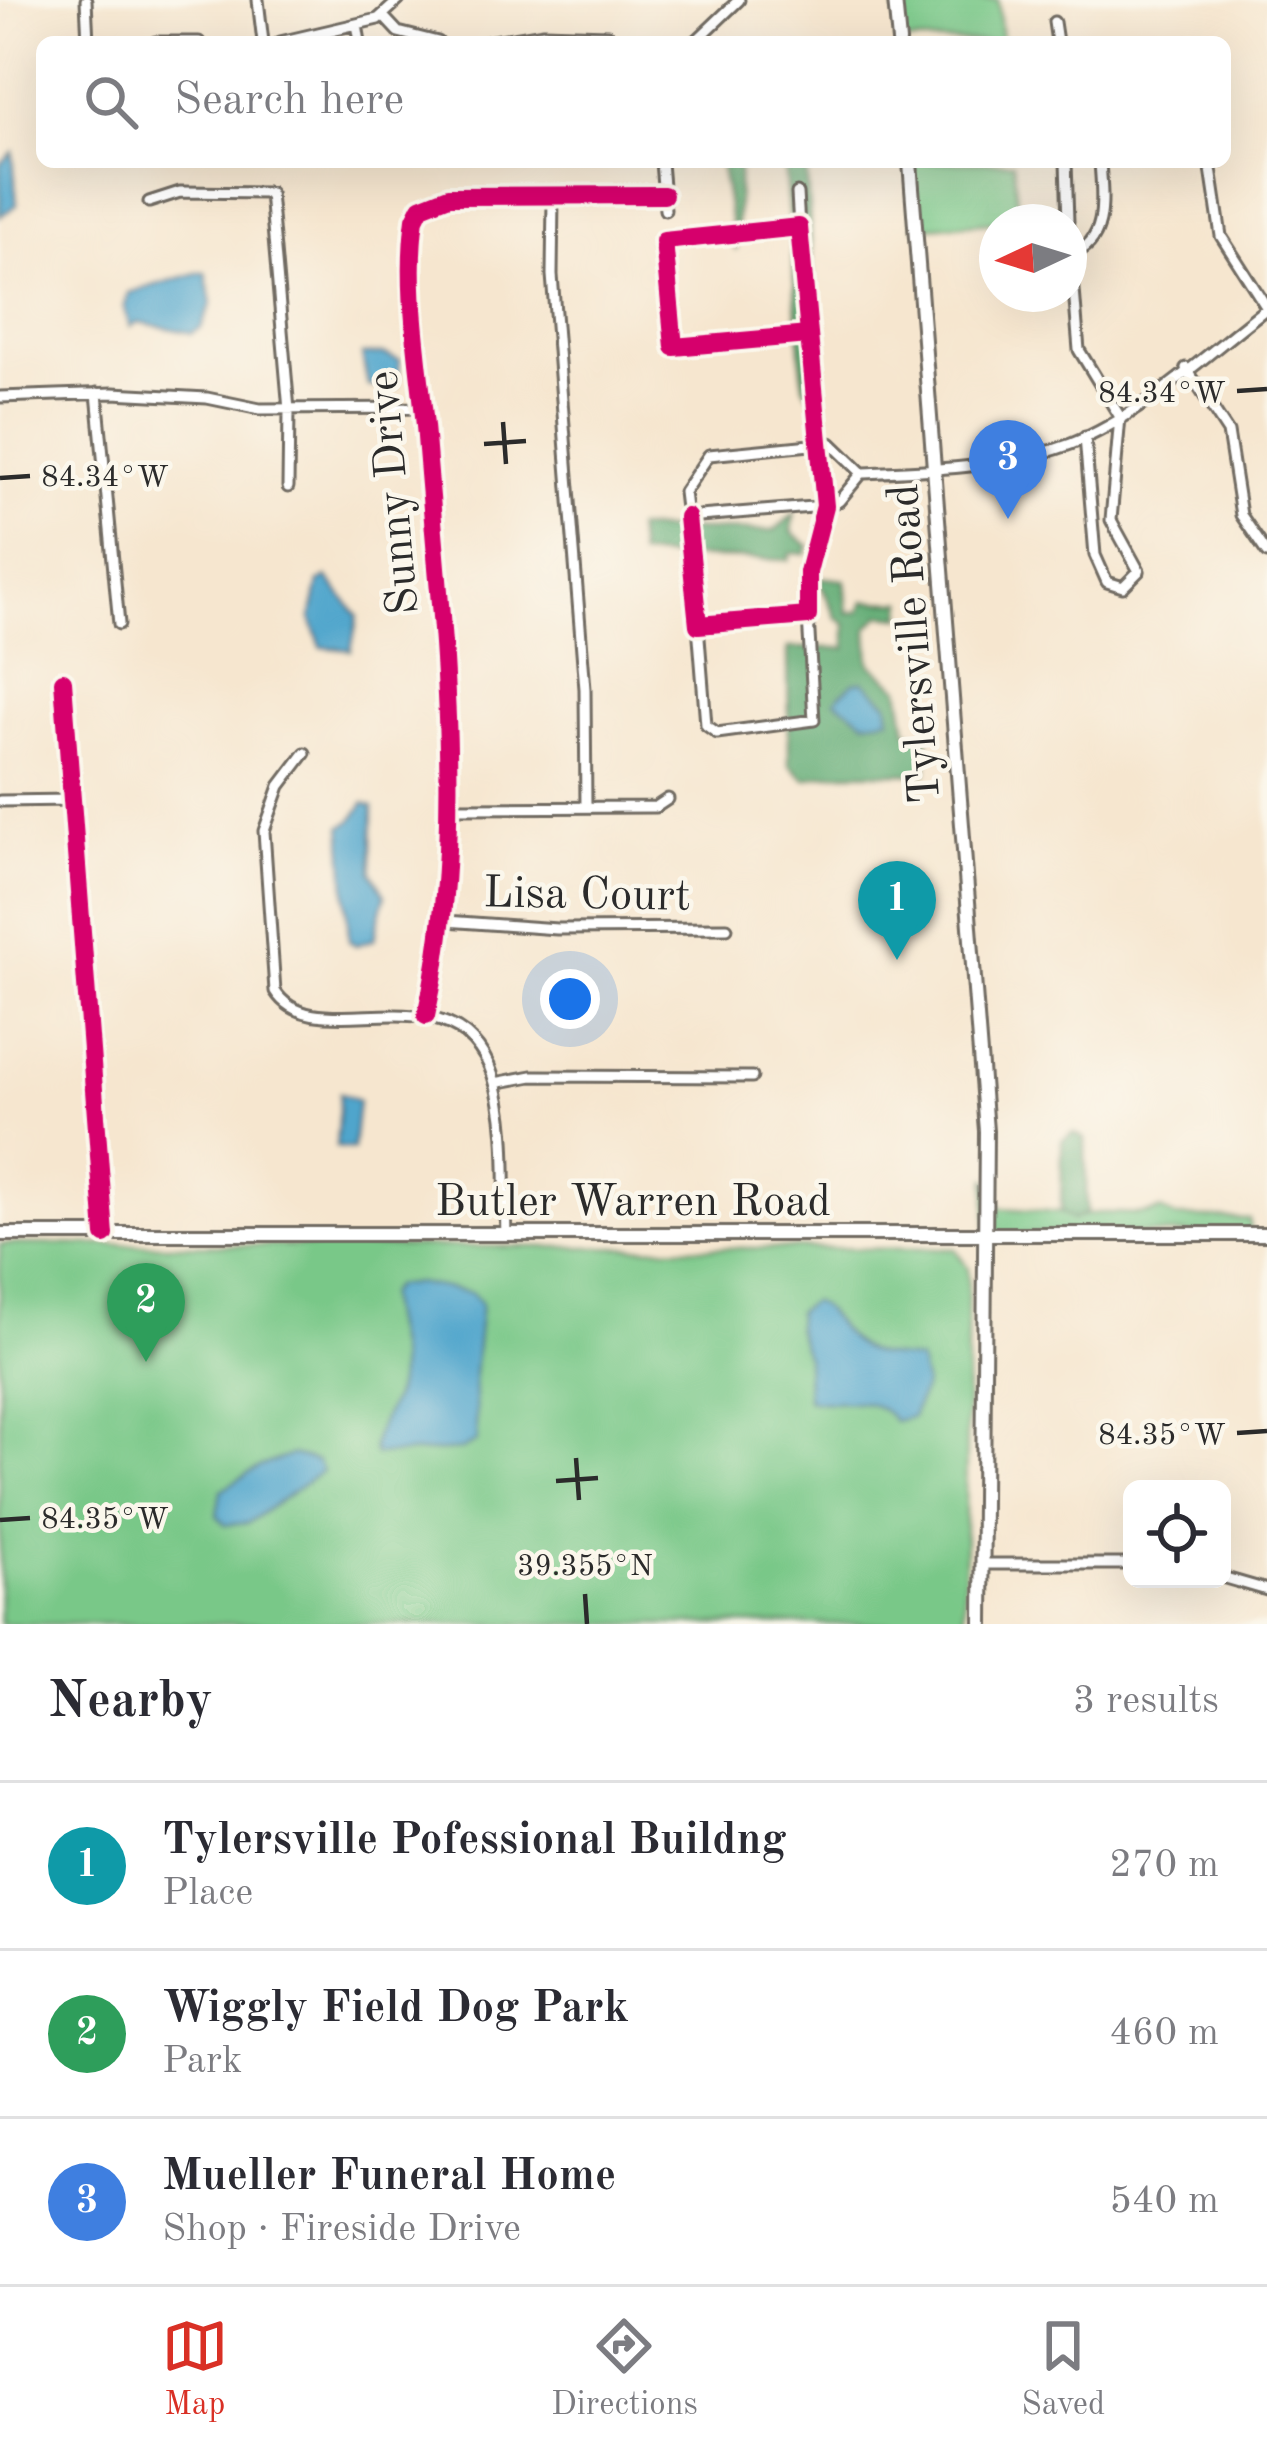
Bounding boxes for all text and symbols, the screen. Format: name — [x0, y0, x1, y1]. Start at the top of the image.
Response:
search box — [36, 36, 1231, 168]
icon: search — [78, 69, 144, 135]
text: Search here — [174, 79, 404, 124]
north arrow — [979, 204, 1087, 312]
street label: Sunny Drive — [362, 369, 429, 617]
text: 84.34°W — [1098, 379, 1226, 409]
pin: 3 — [969, 420, 1047, 519]
text: 84.34°W — [41, 463, 169, 493]
street label: Tylersville Road — [883, 482, 950, 805]
pin: 1 — [858, 861, 936, 960]
street label: Lisa Court — [483, 872, 691, 921]
your location — [540, 969, 600, 1029]
street label: Butler Warren Road — [435, 1181, 831, 1226]
pin: 2 — [107, 1263, 185, 1362]
text: 84.35°W — [1098, 1421, 1226, 1451]
map controls — [1123, 1480, 1231, 1588]
button: locate — [1123, 1480, 1231, 1588]
text: 84.35°W — [41, 1505, 169, 1535]
text: 39.355°N — [517, 1552, 653, 1582]
text: Nearby — [48, 1677, 213, 1728]
text: 3 results — [1073, 1682, 1219, 1721]
text: Tylersville Pofessional Buildng — [162, 1819, 787, 1864]
text: 1 — [76, 1846, 98, 1885]
text: 270 m — [1109, 1846, 1219, 1885]
text: Place — [162, 1874, 253, 1913]
text: Wiggly Field Dog Park — [162, 1987, 629, 2032]
text: 2 — [76, 2014, 98, 2053]
text: 460 m — [1109, 2014, 1219, 2053]
text: Park — [162, 2042, 242, 2081]
text: Mueller Funeral Home — [162, 2155, 616, 2200]
text: 3 — [76, 2182, 98, 2221]
text: 540 m — [1109, 2182, 1219, 2221]
text: Shop · Fireside Drive — [162, 2210, 521, 2249]
tab: Map — [162, 2313, 228, 2426]
tab: Directions — [551, 2313, 698, 2426]
tab: Saved — [1021, 2313, 1105, 2426]

